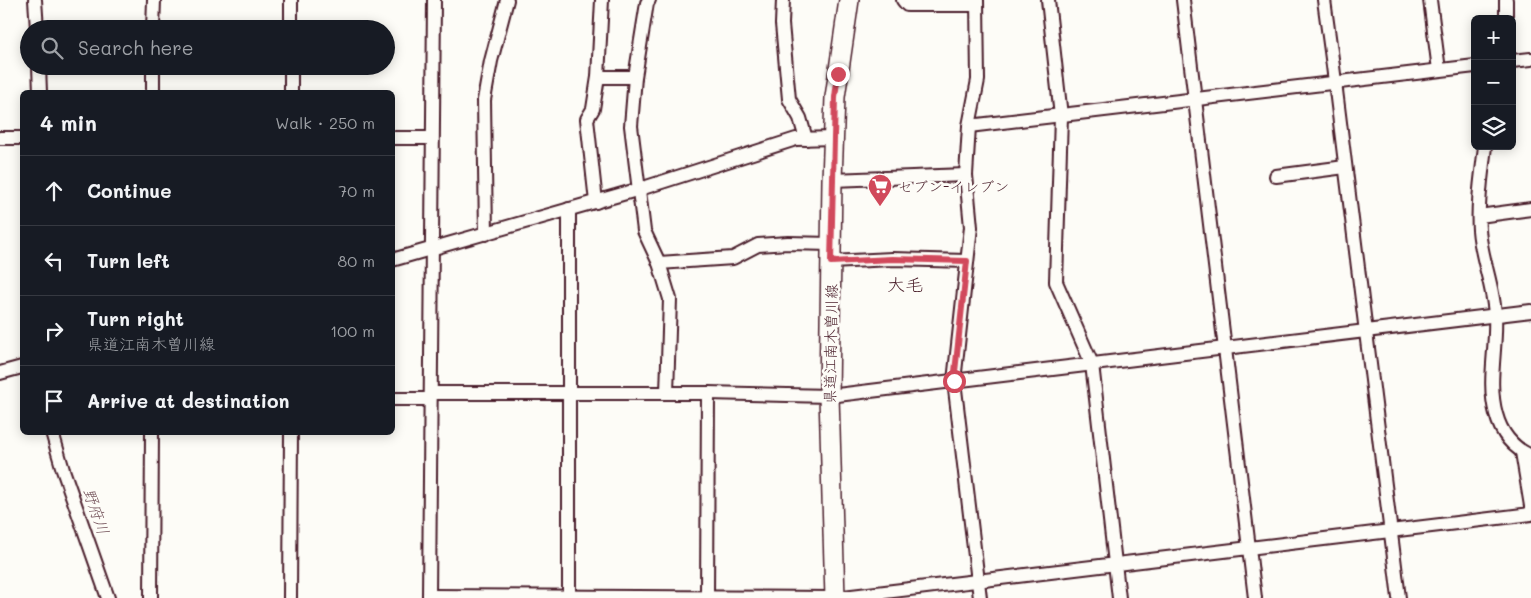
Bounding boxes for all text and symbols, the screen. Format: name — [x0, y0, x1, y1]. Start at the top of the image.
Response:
map controls — [1471, 15, 1516, 150]
button: + — [1471, 15, 1516, 60]
search box — [20, 20, 395, 75]
icon: search — [38, 34, 66, 62]
text: Search here — [78, 35, 194, 60]
button: − — [1471, 60, 1516, 105]
route end — [827, 63, 850, 86]
button: layers — [1471, 105, 1516, 150]
text: 4 min — [40, 109, 97, 136]
text: Walk · 250 m — [275, 112, 375, 133]
supermarket icon: セブン-イレブン — [867, 173, 893, 207]
place label: セブン-イレブン — [898, 176, 1009, 196]
icon: ahead — [40, 177, 68, 205]
text: Continue — [87, 178, 172, 203]
text: 70 m — [338, 180, 375, 201]
icon: left — [40, 247, 68, 275]
text: Turn left — [87, 248, 170, 273]
text: 80 m — [338, 250, 375, 271]
district label: 大毛 — [887, 272, 923, 296]
street label: 県道江南木曽川線 — [819, 284, 841, 404]
text: Turn right — [87, 306, 184, 331]
icon: right — [40, 317, 68, 345]
text: 100 m — [330, 320, 375, 341]
text: 県道江南木曽川線 — [87, 333, 215, 354]
route start — [943, 370, 966, 393]
icon: arrive — [40, 387, 68, 415]
text: Arrive at destination — [87, 388, 290, 413]
water label: 野府川 — [79, 485, 115, 537]

